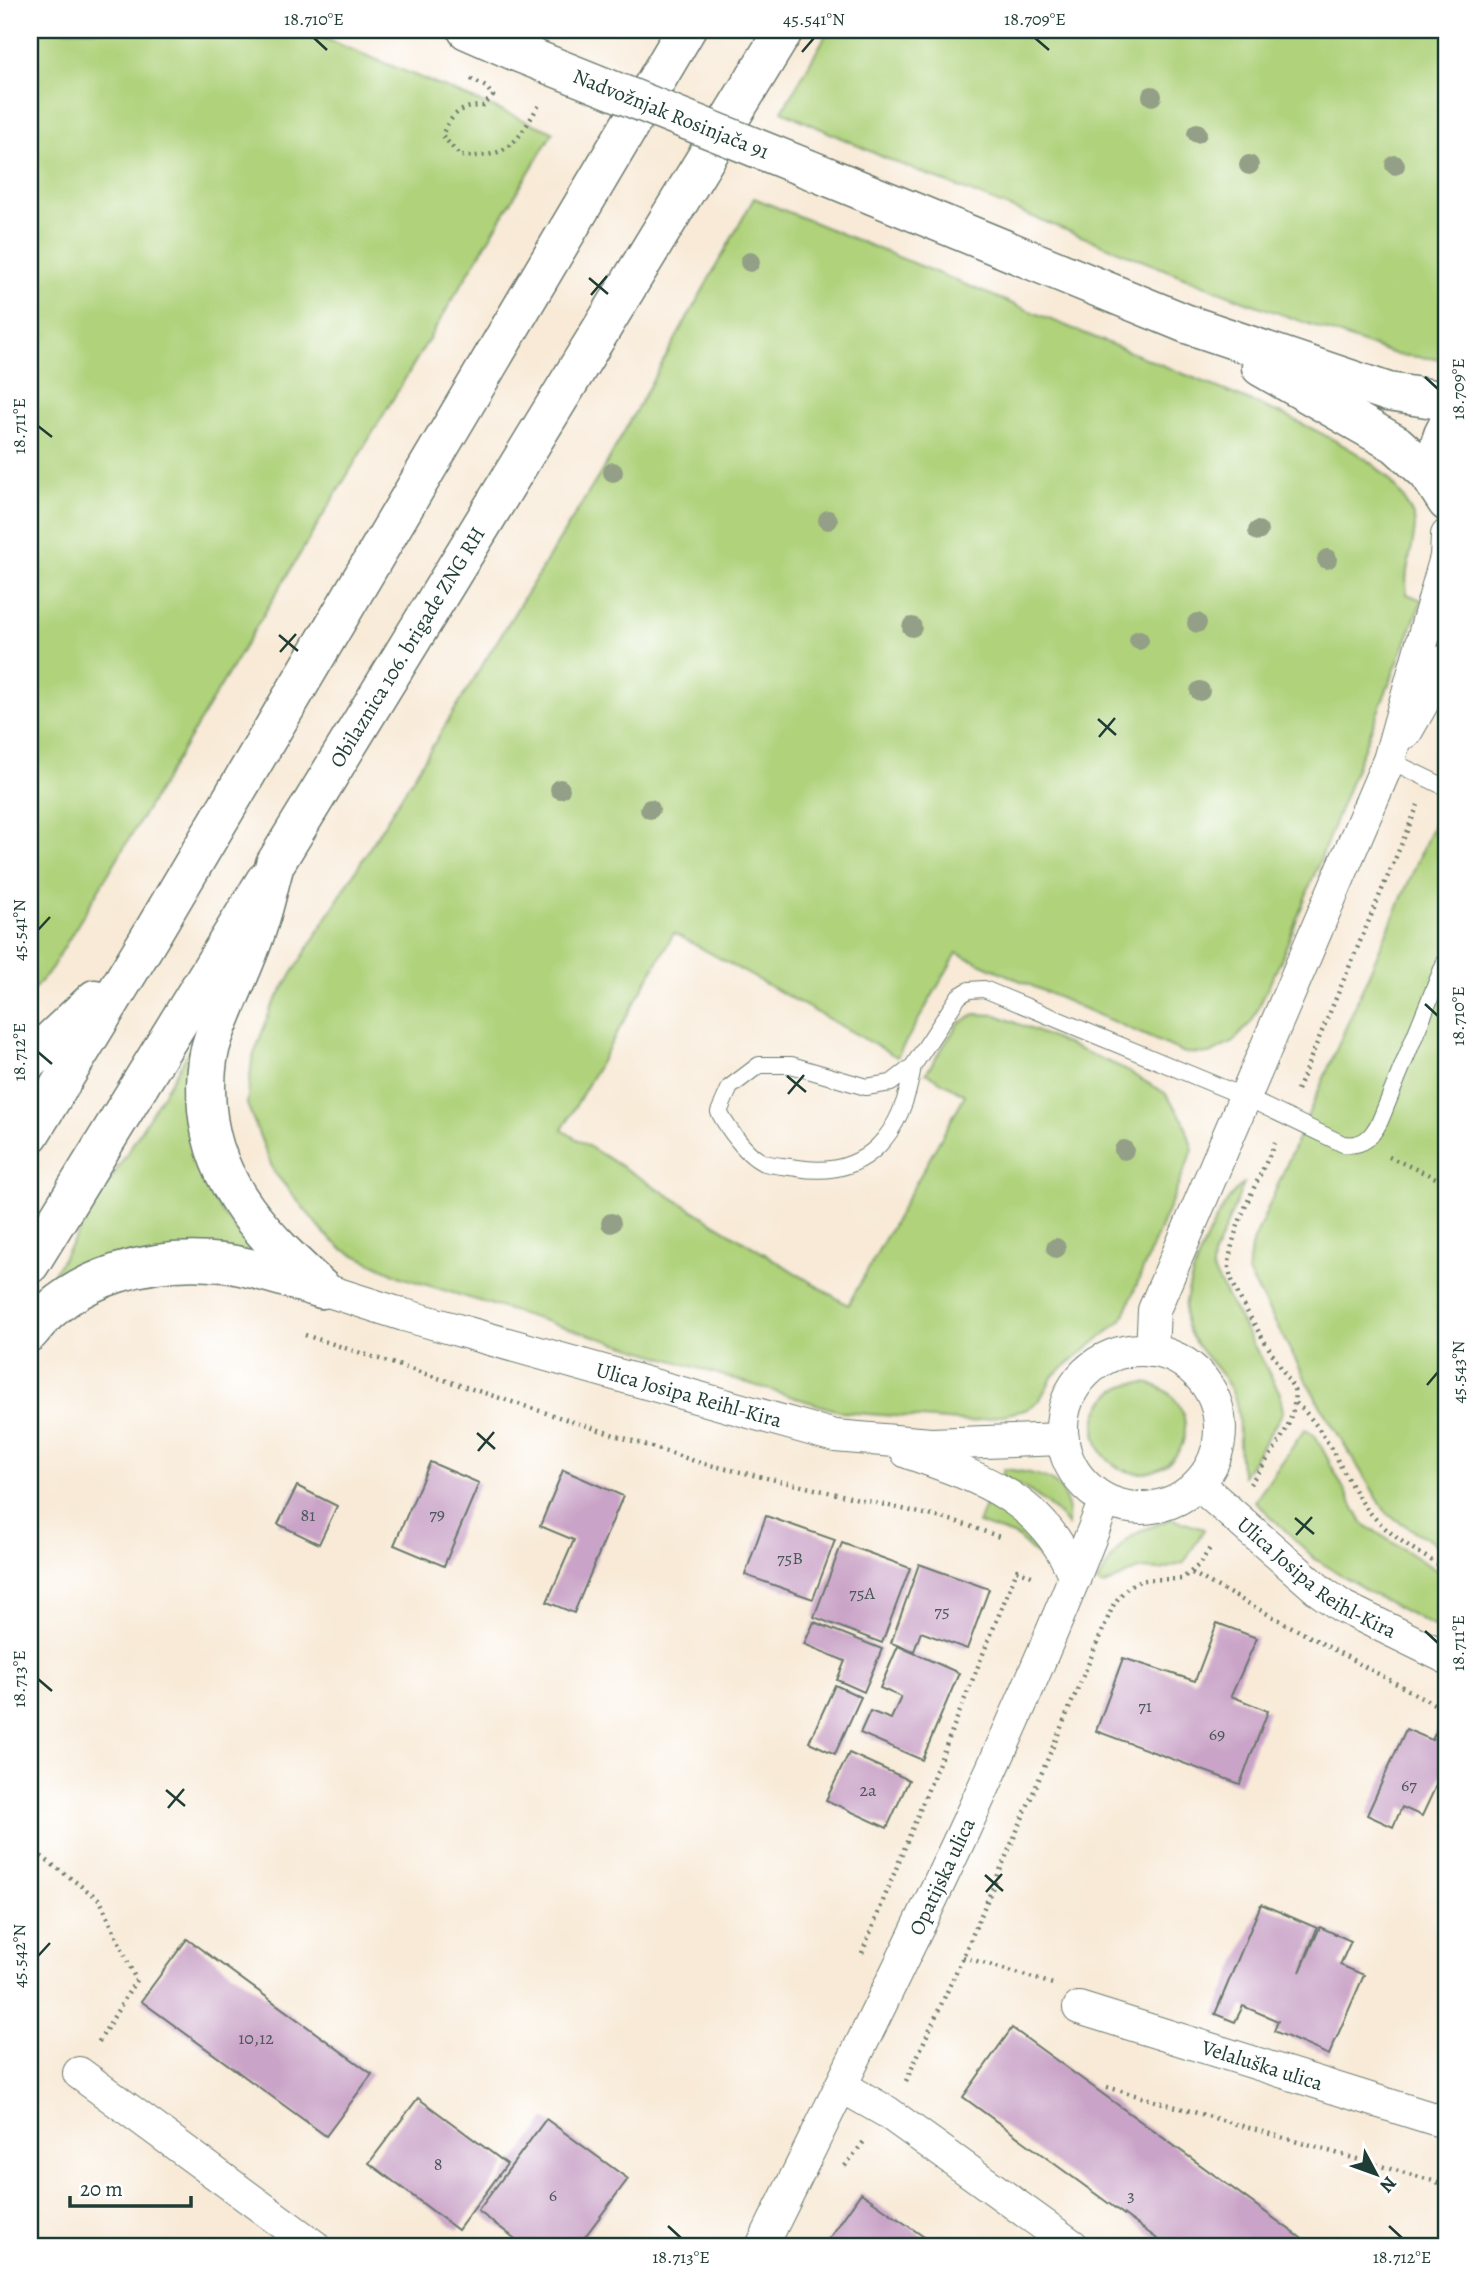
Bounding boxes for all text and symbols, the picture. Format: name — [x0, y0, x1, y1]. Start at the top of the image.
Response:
text: 18.710°E — [284, 7, 344, 31]
text: 45.541°N — [783, 7, 845, 31]
text: 18.709°E — [1004, 7, 1066, 31]
street label: Nadvožnjak Rosinjača 91 — [569, 62, 773, 166]
text: 18.709°E — [1446, 358, 1470, 420]
text: 18.711°E — [7, 398, 31, 454]
street label: Obilaznica 106. brigade ZNG RH — [323, 521, 492, 773]
text: 45.541°N — [7, 899, 31, 961]
text: 18.710°E — [1446, 986, 1470, 1046]
text: 18.712°E — [7, 1023, 31, 1081]
text: 45.543°N — [1446, 1340, 1470, 1404]
street label: Ulica Josipa Reihl-Kira — [593, 1356, 785, 1434]
house number: 79 — [429, 1502, 445, 1526]
house number: 81 — [301, 1503, 315, 1527]
street label: Ulica Josipa Reihl-Kira — [1231, 1510, 1401, 1645]
house number: 75B — [777, 1546, 803, 1570]
house number: 75A — [849, 1581, 875, 1605]
house number: 75 — [934, 1599, 950, 1623]
text: 18.711°E — [1446, 1615, 1470, 1671]
text: 18.713°E — [7, 1650, 31, 1708]
house number: 71 — [1138, 1694, 1152, 1718]
house number: 69 — [1209, 1722, 1225, 1746]
house number: 67 — [1401, 1773, 1417, 1797]
house number: 2a — [860, 1778, 877, 1802]
street label: Opatijska ulica — [902, 1813, 982, 1940]
text: 45.542°N — [7, 1924, 31, 1988]
house number: 10,12 — [238, 2026, 274, 2050]
street label: Velaluška ulica — [1197, 2033, 1327, 2097]
north arrow — [1340, 2140, 1410, 2210]
house number: 8 — [434, 2152, 442, 2176]
scale bar — [70, 2164, 191, 2208]
text: N — [1374, 2171, 1402, 2198]
text: 20 m — [80, 2175, 123, 2203]
house number: 6 — [549, 2183, 557, 2207]
house number: 3 — [1127, 2183, 1135, 2207]
text: 18.713°E — [652, 2245, 710, 2269]
text: 18.712°E — [1373, 2245, 1431, 2269]

